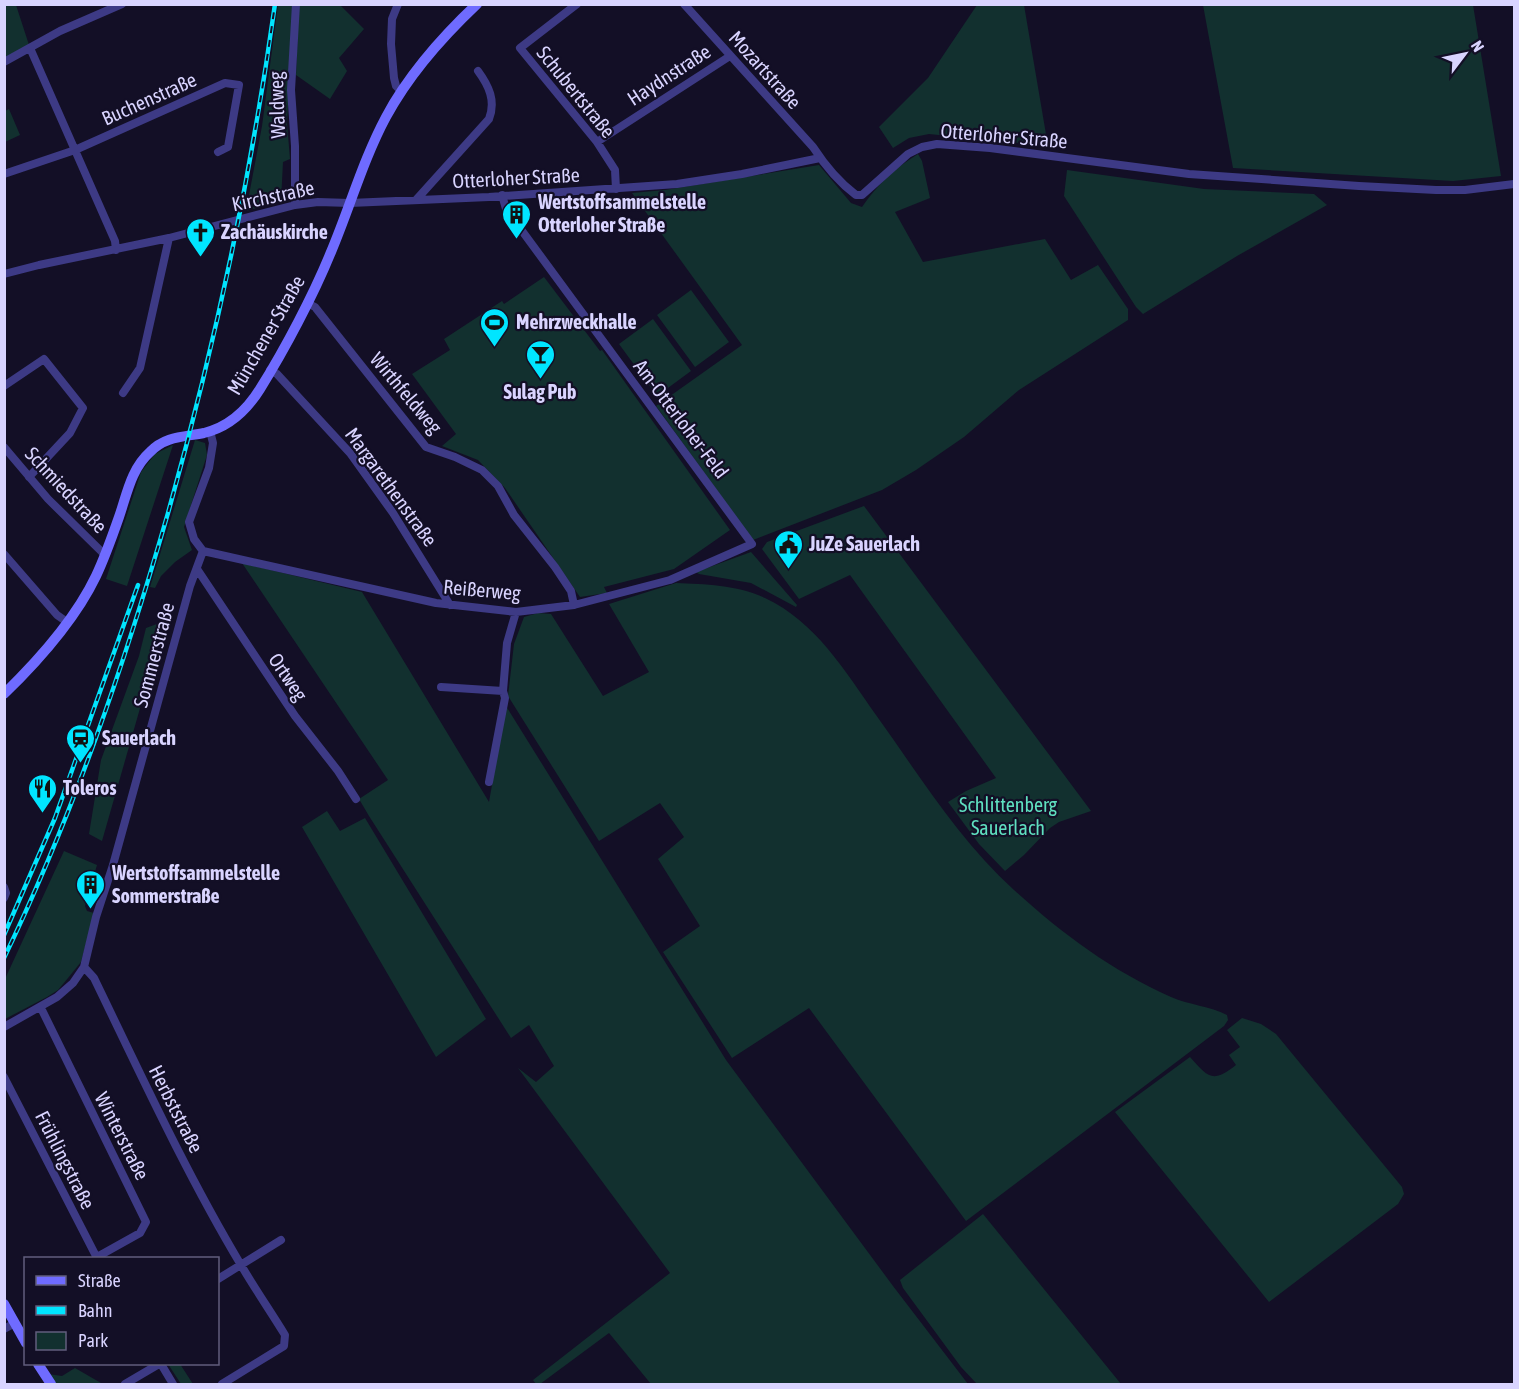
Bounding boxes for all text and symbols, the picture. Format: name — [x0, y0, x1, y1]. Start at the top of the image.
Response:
north arrow — [1435, 24, 1495, 84]
street label: Mozartstraße — [724, 26, 806, 113]
text: N — [1468, 37, 1488, 55]
street label: Haydnstraße — [623, 39, 715, 110]
street label: Schubertstraße — [532, 41, 620, 142]
street label: Buchenstraße — [98, 67, 200, 130]
street label: Waldweg — [264, 71, 289, 139]
street label: Otterloher Straße — [940, 118, 1068, 153]
street label: Otterloher Straße — [452, 163, 580, 192]
street label: Kirchstraße — [230, 176, 316, 215]
place label: Wertstoffsammelstelle Otterloher Straße — [537, 190, 706, 236]
building icon: Wertstoffsammelstelle Otterloher Straße — [501, 198, 533, 240]
church icon: Zachäuskirche — [184, 216, 216, 258]
place label: Zachäuskirche — [221, 220, 328, 243]
street label: Münchener Straße — [222, 271, 309, 398]
sports icon: Mehrzweckhalle — [479, 306, 511, 348]
place label: Mehrzweckhalle — [516, 310, 637, 333]
bar icon: Sulag Pub — [524, 338, 556, 380]
street label: Wirthfeldweg — [366, 347, 447, 438]
street label: Am-Otterloher-Feld — [629, 355, 734, 483]
place label: Sulag Pub — [504, 380, 576, 403]
street label: Margarethenstraße — [341, 423, 442, 550]
street label: Schmiedstraße — [21, 442, 112, 537]
public building icon: JuZe Sauerlach — [772, 528, 804, 570]
place label: JuZe Sauerlach — [808, 532, 920, 555]
street label: Reißerweg — [442, 575, 522, 604]
street label: Sommerstraße — [128, 600, 179, 710]
street label: Ortweg — [264, 649, 313, 705]
station icon: Sauerlach — [65, 722, 97, 764]
place label: Sauerlach — [102, 726, 176, 749]
restaurant icon: Toleros — [26, 772, 58, 814]
place label: Toleros — [63, 776, 117, 799]
park label: Schlittenberg Sauerlach — [959, 793, 1057, 839]
place label: Wertstoffsammelstelle Sommerstraße — [111, 861, 280, 907]
building icon: Wertstoffsammelstelle Sommerstraße — [75, 868, 107, 910]
street label: Herbststraße — [145, 1061, 208, 1156]
street label: Winterstraße — [91, 1088, 154, 1184]
street label: Frühlingstraße — [31, 1107, 100, 1213]
legend — [24, 1257, 219, 1365]
text: Straße — [78, 1270, 121, 1291]
text: Bahn — [78, 1300, 112, 1321]
text: Park — [78, 1330, 108, 1351]

